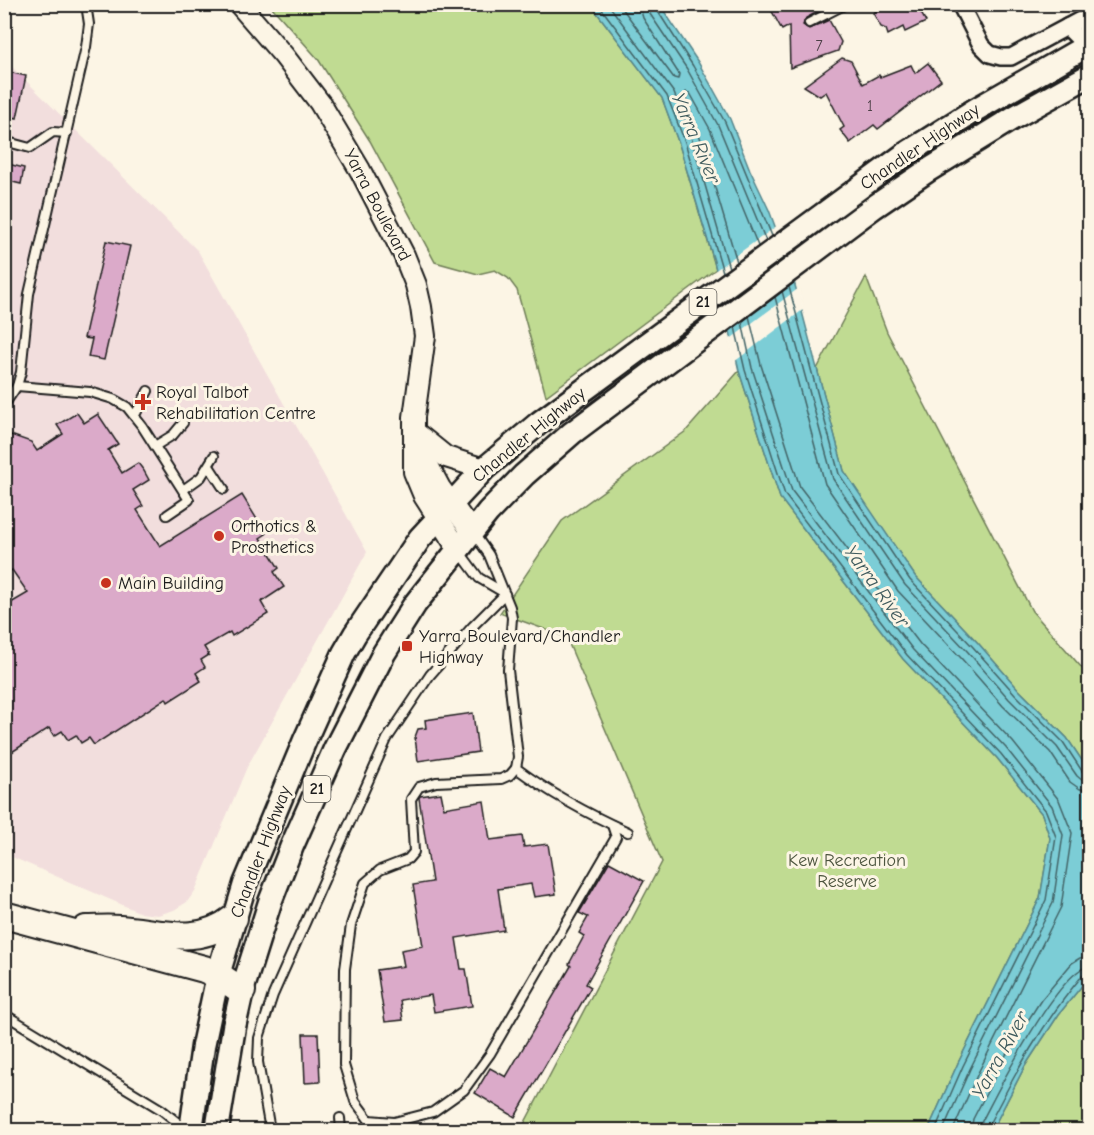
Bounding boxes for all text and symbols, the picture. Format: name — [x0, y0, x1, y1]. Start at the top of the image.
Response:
house number: 7 — [815, 37, 823, 55]
water label: Yarra River — [667, 89, 726, 188]
house number: 1 — [867, 97, 873, 115]
street label: Chandler Highway — [856, 99, 985, 195]
street label: Yarra Boulevard — [339, 146, 415, 264]
road number: 21 — [690, 289, 716, 315]
place label: Royal Talbot Rehabilitation Centre — [156, 382, 316, 424]
street label: Chandler Highway — [468, 382, 591, 487]
marker: Royal Talbot Rehabilitation Centre — [134, 393, 152, 411]
place label: Orthotics & Prosthetics — [231, 516, 317, 558]
marker: Orthotics & Prosthetics — [212, 529, 226, 543]
water label: Yarra River — [839, 540, 915, 632]
place label: Main Building — [118, 573, 224, 594]
marker: Main Building — [99, 576, 113, 590]
place label: Yarra Boulevard/Chandler Highway — [419, 626, 621, 668]
marker: Yarra Boulevard/Chandler Highway — [400, 639, 414, 653]
road number: 21 — [304, 776, 330, 802]
street label: Chandler Highway — [226, 782, 296, 921]
park label: Kew Recreation Reserve — [788, 850, 906, 892]
water label: Yarra River — [967, 1007, 1034, 1103]

